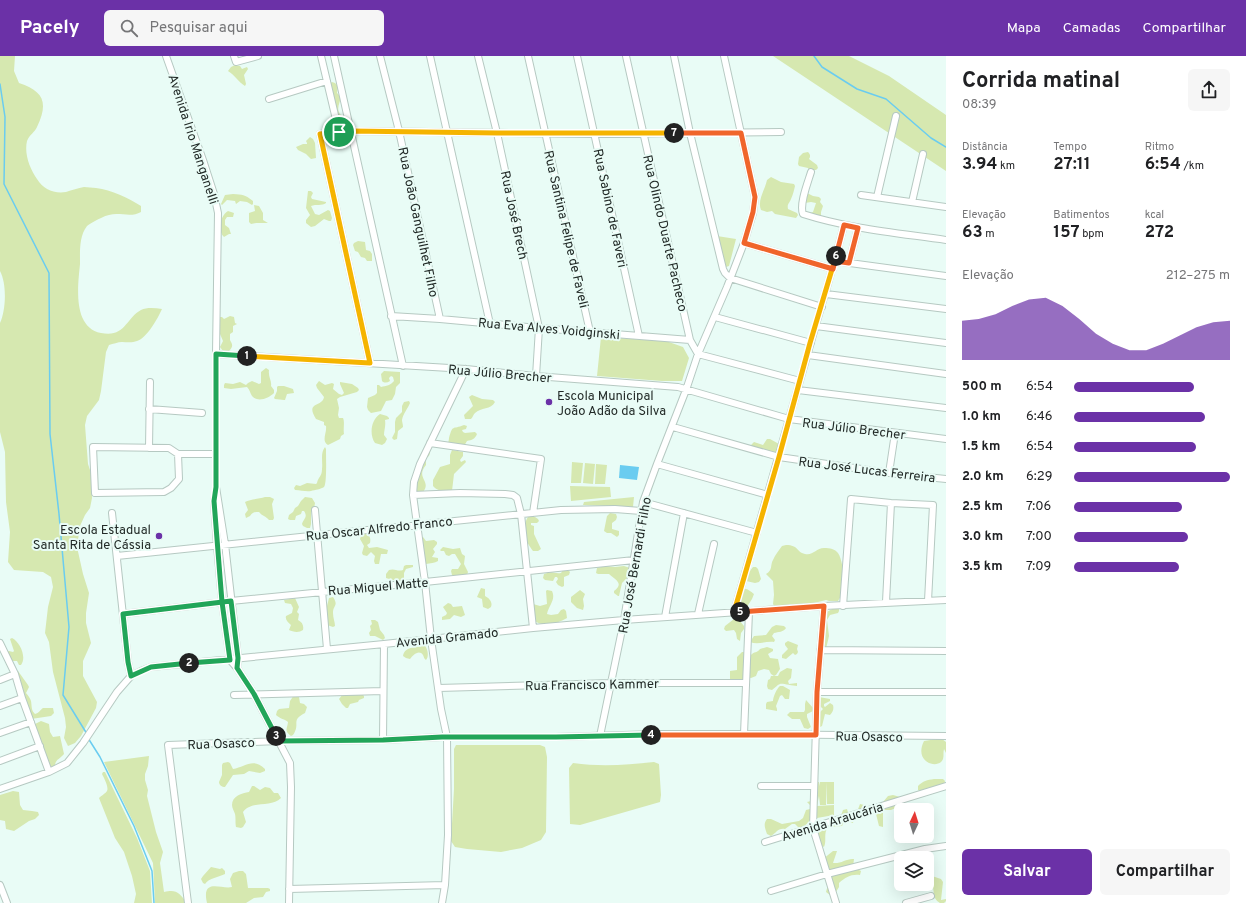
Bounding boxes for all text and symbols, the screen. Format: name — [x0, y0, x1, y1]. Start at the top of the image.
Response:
search box — [104, 10, 384, 46]
text: Pacely — [20, 16, 80, 40]
icon: search — [118, 17, 140, 39]
text: Pesquisar aqui — [150, 19, 248, 38]
text: Mapa — [1007, 20, 1041, 37]
text: Camadas — [1063, 20, 1121, 37]
text: Compartilhar — [1143, 20, 1226, 37]
text: Corrida matinal — [962, 68, 1120, 95]
button: share — [1188, 69, 1230, 111]
street label: Avenida Irio Manganelli — [164, 73, 221, 207]
text: 08:39 — [962, 97, 997, 113]
pin — [322, 115, 356, 149]
icon: arrive — [328, 121, 350, 143]
pin: 7 — [664, 123, 684, 143]
text: 7 — [671, 126, 677, 140]
text: Distância — [962, 140, 1008, 154]
text: Tempo — [1053, 140, 1087, 154]
text: Ritmo — [1145, 140, 1174, 154]
street label: Rua João Ganguilhet Filho — [393, 146, 441, 299]
street label: Rua Sabino de Faveri — [589, 147, 629, 269]
street label: Rua Santina Felipe de Faveli — [539, 149, 591, 310]
street label: Rua Olindo Duarte Pacheco — [638, 153, 690, 313]
text: 3.94 — [962, 154, 997, 176]
text: 27:11 — [1053, 154, 1090, 176]
text: 6:54 — [1145, 154, 1181, 176]
text: km — [997, 159, 1015, 173]
text: /km — [1181, 159, 1204, 173]
street label: Rua José Brech — [496, 170, 530, 261]
text: Elevação — [962, 208, 1006, 222]
text: Batimentos — [1053, 208, 1110, 222]
text: kcal — [1145, 208, 1164, 222]
text: 63 — [962, 222, 983, 244]
text: 157 — [1053, 222, 1080, 244]
text: 272 — [1145, 222, 1174, 244]
text: m — [983, 227, 995, 241]
text: bpm — [1080, 227, 1104, 241]
pin: 6 — [826, 246, 846, 266]
text: 6 — [833, 249, 839, 263]
text: Elevação — [962, 268, 1014, 284]
text: 212–275 m — [1166, 268, 1230, 284]
street label: Rua Eva Alves Voidginski — [477, 316, 620, 344]
pin: 1 — [237, 346, 257, 366]
text: 1 — [245, 349, 249, 363]
street label: Rua Júlio Brecher — [447, 362, 552, 387]
text: 500 m — [962, 379, 1002, 395]
text: 6:54 — [1026, 379, 1053, 395]
place label: Escola Municipal João Adão da Silva — [557, 389, 666, 420]
marker: Escola Municipal João Adão da Silva — [544, 397, 554, 407]
text: 1.0 km — [962, 409, 1001, 425]
text: 6:46 — [1026, 409, 1053, 425]
street label: Rua Júlio Brecher — [801, 416, 906, 444]
text: 1.5 km — [962, 439, 1000, 455]
text: 6:54 — [1026, 439, 1053, 455]
street label: Rua José Lucas Ferreira — [797, 455, 936, 487]
text: 2.0 km — [962, 469, 1004, 485]
text: 6:29 — [1026, 469, 1052, 485]
street label: Rua José Bernardi Filho — [616, 496, 656, 635]
text: 2.5 km — [962, 499, 1003, 515]
text: 7:06 — [1026, 499, 1051, 515]
street label: Rua Oscar Alfredo Franco — [305, 514, 453, 546]
place label: Escola Estadual Santa Rita de Cássia — [33, 523, 151, 554]
text: 3.0 km — [962, 529, 1003, 545]
text: 7:00 — [1026, 529, 1052, 545]
marker: Escola Estadual Santa Rita de Cássia — [154, 531, 164, 541]
text: 3.5 km — [962, 559, 1003, 575]
text: 7:09 — [1026, 559, 1051, 575]
street label: Rua Miguel Matte — [327, 576, 429, 600]
pin: 5 — [730, 602, 750, 622]
text: 5 — [737, 605, 743, 619]
street label: Avenida Gramado — [395, 626, 499, 652]
pin: 2 — [179, 653, 199, 673]
text: 2 — [186, 656, 192, 670]
street label: Rua Francisco Kammer — [525, 677, 659, 695]
pin: 4 — [641, 725, 661, 745]
pin: 3 — [266, 726, 286, 746]
text: 4 — [647, 728, 655, 742]
text: 3 — [273, 729, 279, 743]
street label: Rua Osasco — [835, 729, 903, 747]
street label: Rua Osasco — [187, 736, 255, 754]
street label: Avenida Araucária — [780, 800, 885, 846]
north arrow — [894, 803, 934, 843]
map controls — [894, 803, 934, 891]
button: Salvar — [962, 849, 1092, 895]
button: Compartilhar — [1100, 849, 1230, 895]
button: layers — [894, 851, 934, 891]

